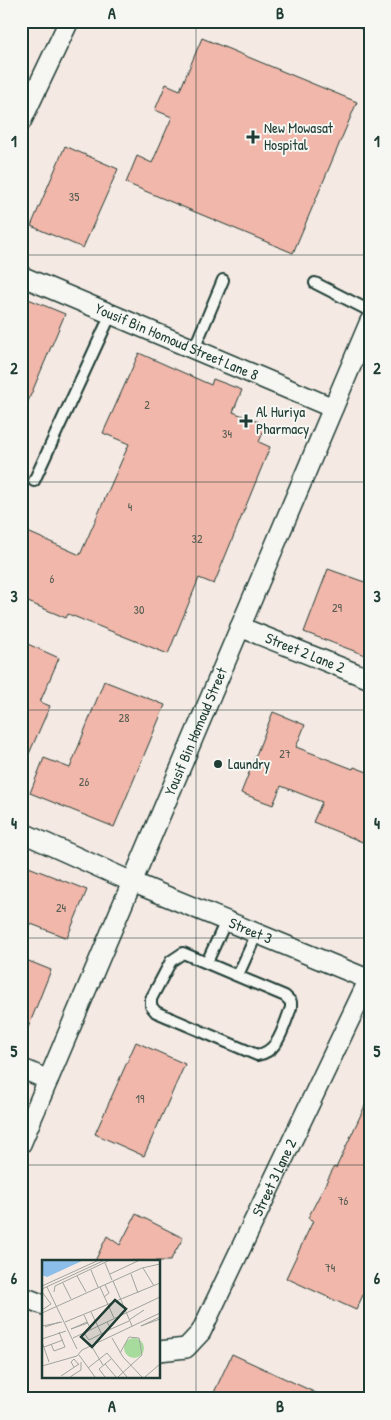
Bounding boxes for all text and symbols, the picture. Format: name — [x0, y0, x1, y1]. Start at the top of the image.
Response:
text: A — [108, 2, 116, 24]
text: B — [276, 2, 284, 24]
place label: New Mowasat Hospital — [264, 117, 334, 155]
text: 1 — [11, 130, 17, 152]
marker: New Mowasat Hospital — [246, 130, 260, 144]
text: 1 — [374, 130, 380, 152]
house number: 35 — [69, 188, 79, 205]
street label: Yousif Bin Homoud Street Lane 8 — [92, 298, 262, 385]
text: 2 — [10, 357, 18, 379]
text: 2 — [373, 357, 381, 379]
house number: 2 — [144, 396, 150, 413]
place label: Al Huriya Pharmacy — [256, 401, 309, 439]
marker: Al Huriya Pharmacy — [240, 415, 252, 427]
house number: 34 — [222, 425, 232, 442]
house number: 4 — [128, 498, 133, 515]
house number: 32 — [192, 530, 203, 547]
house number: 6 — [50, 570, 55, 587]
text: 3 — [10, 585, 18, 607]
text: 3 — [373, 585, 381, 607]
house number: 29 — [332, 599, 343, 616]
house number: 30 — [134, 601, 144, 618]
street label: Street 2 Lane 2 — [262, 627, 348, 678]
street label: Yousif Bin Homoud Street — [159, 663, 232, 799]
house number: 28 — [119, 709, 129, 726]
house number: 27 — [279, 745, 291, 762]
place label: Laundry — [228, 753, 270, 774]
marker: Laundry — [212, 758, 224, 770]
house number: 26 — [79, 773, 89, 790]
text: 4 — [11, 812, 17, 834]
text: 4 — [374, 812, 380, 834]
house number: 24 — [56, 899, 67, 916]
street label: Street 3 — [226, 912, 276, 949]
text: 5 — [11, 1040, 18, 1062]
text: 5 — [374, 1040, 381, 1062]
house number: 19 — [136, 1090, 145, 1107]
street label: Street 3 Lane 2 — [247, 1135, 301, 1220]
house number: 76 — [338, 1192, 349, 1209]
house number: 74 — [325, 1259, 336, 1276]
inset map — [42, 1260, 160, 1378]
text: 6 — [11, 1267, 18, 1289]
text: 6 — [374, 1267, 381, 1289]
text: A — [108, 1395, 116, 1417]
text: B — [276, 1395, 284, 1417]

